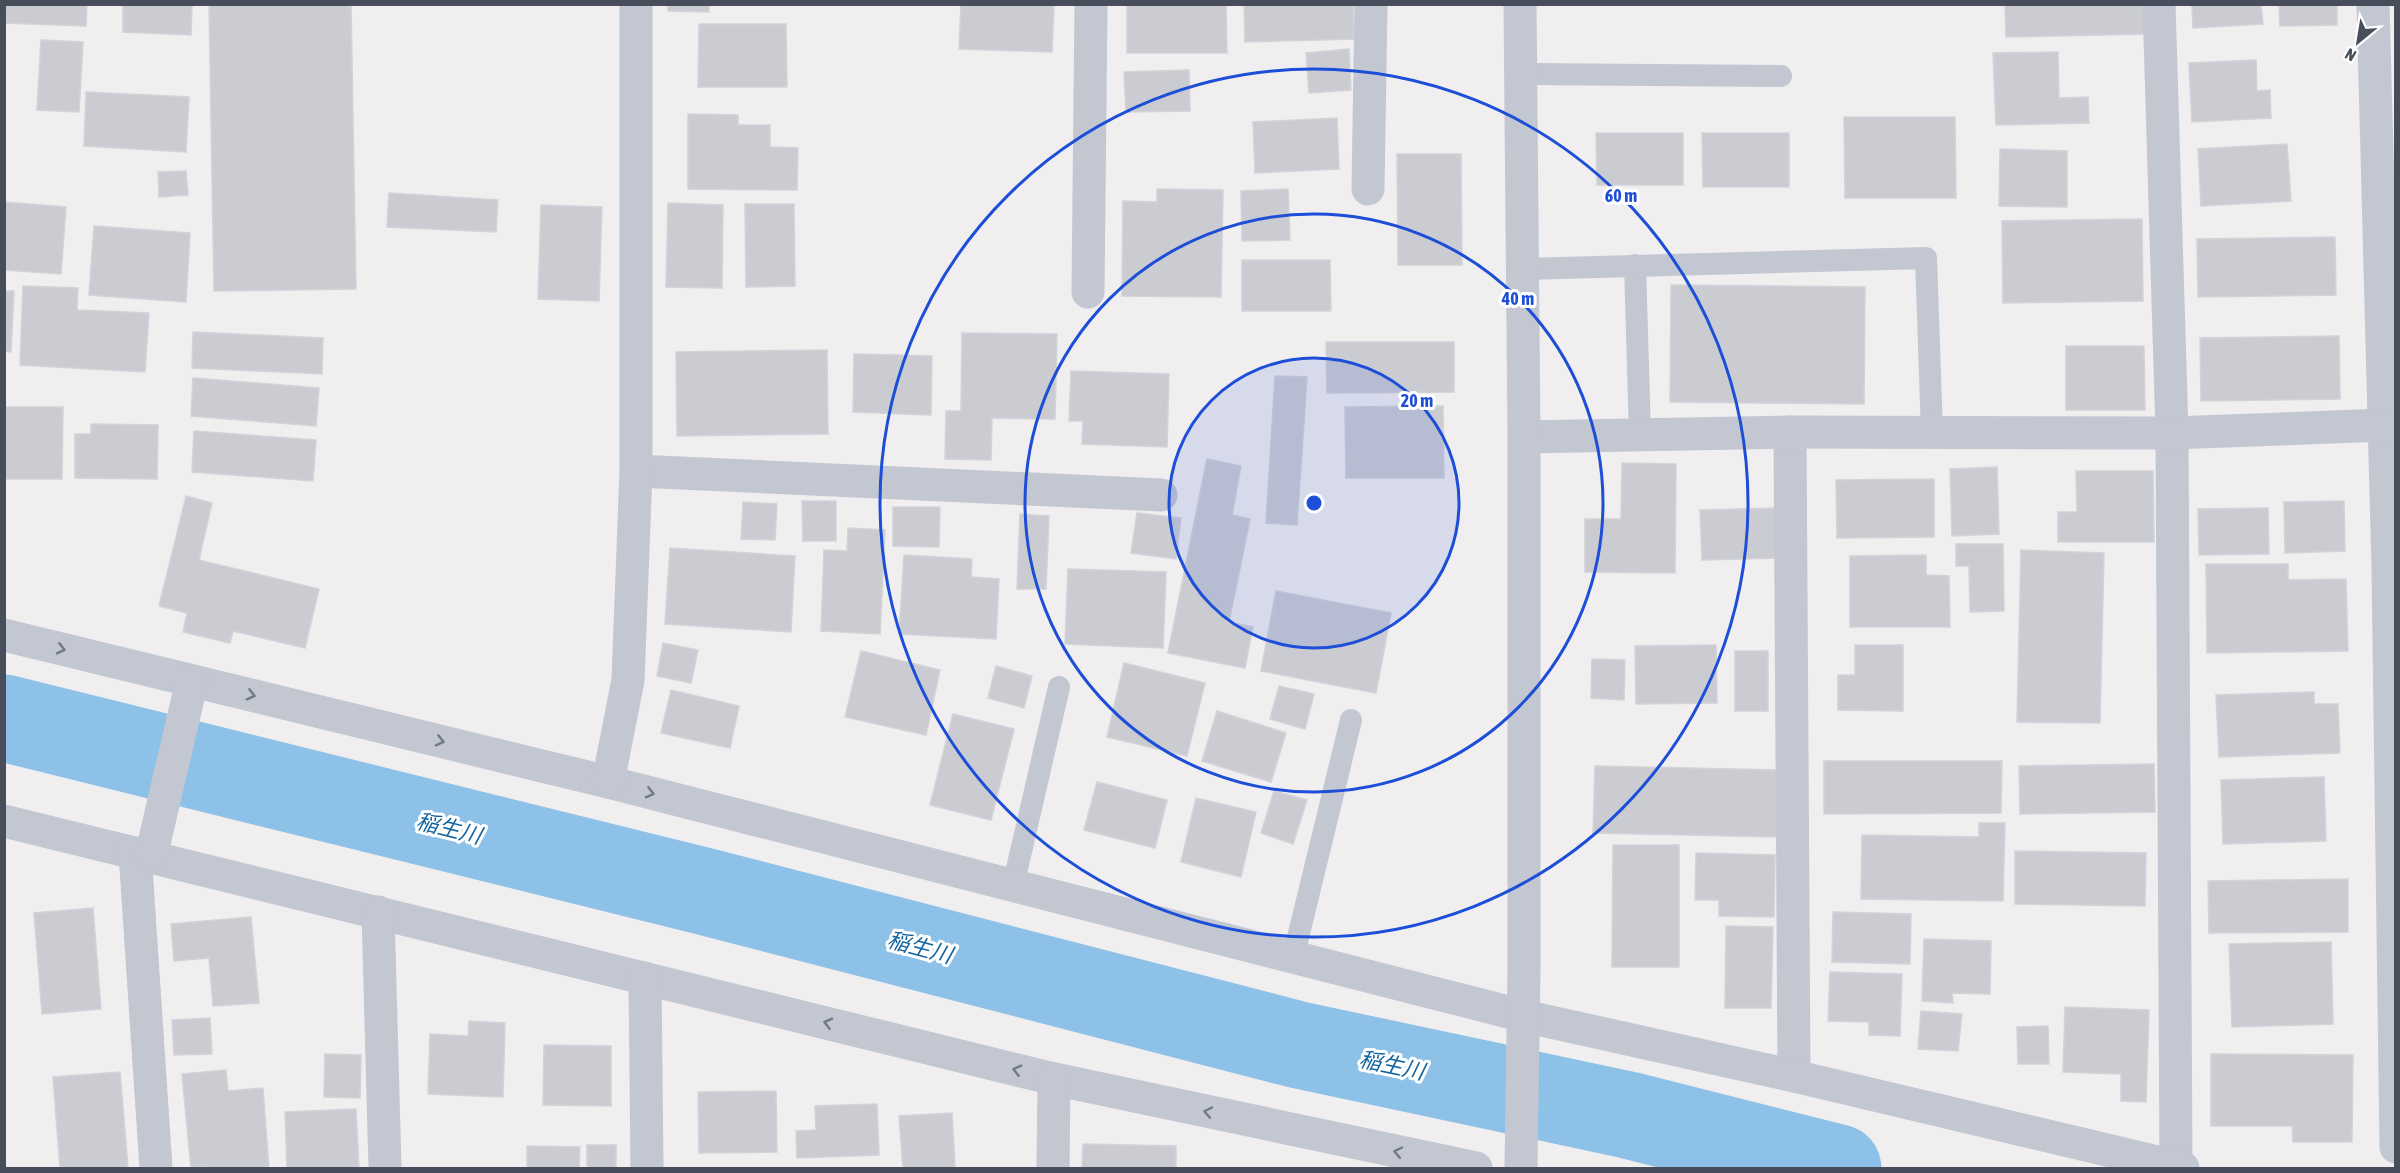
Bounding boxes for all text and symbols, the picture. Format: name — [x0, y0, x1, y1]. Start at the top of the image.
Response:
north arrow — [2328, 12, 2388, 72]
text: N — [2342, 45, 2359, 65]
text: 60 m — [1605, 185, 1637, 206]
text: 40 m — [1501, 288, 1534, 309]
text: 20 m — [1401, 390, 1433, 411]
centre of rings — [1304, 493, 1324, 513]
one-way arrow — [56, 642, 66, 655]
one-way arrow — [246, 688, 256, 701]
one-way arrow — [435, 734, 445, 747]
one-way arrow — [645, 785, 655, 798]
water label: 稲生川 — [414, 807, 486, 849]
water label: 稲生川 — [885, 926, 957, 969]
one-way arrow — [823, 1018, 833, 1031]
water label: 稲生川 — [1357, 1045, 1429, 1085]
one-way arrow — [1012, 1064, 1022, 1077]
one-way arrow — [1203, 1106, 1213, 1119]
one-way arrow — [1394, 1146, 1404, 1159]

